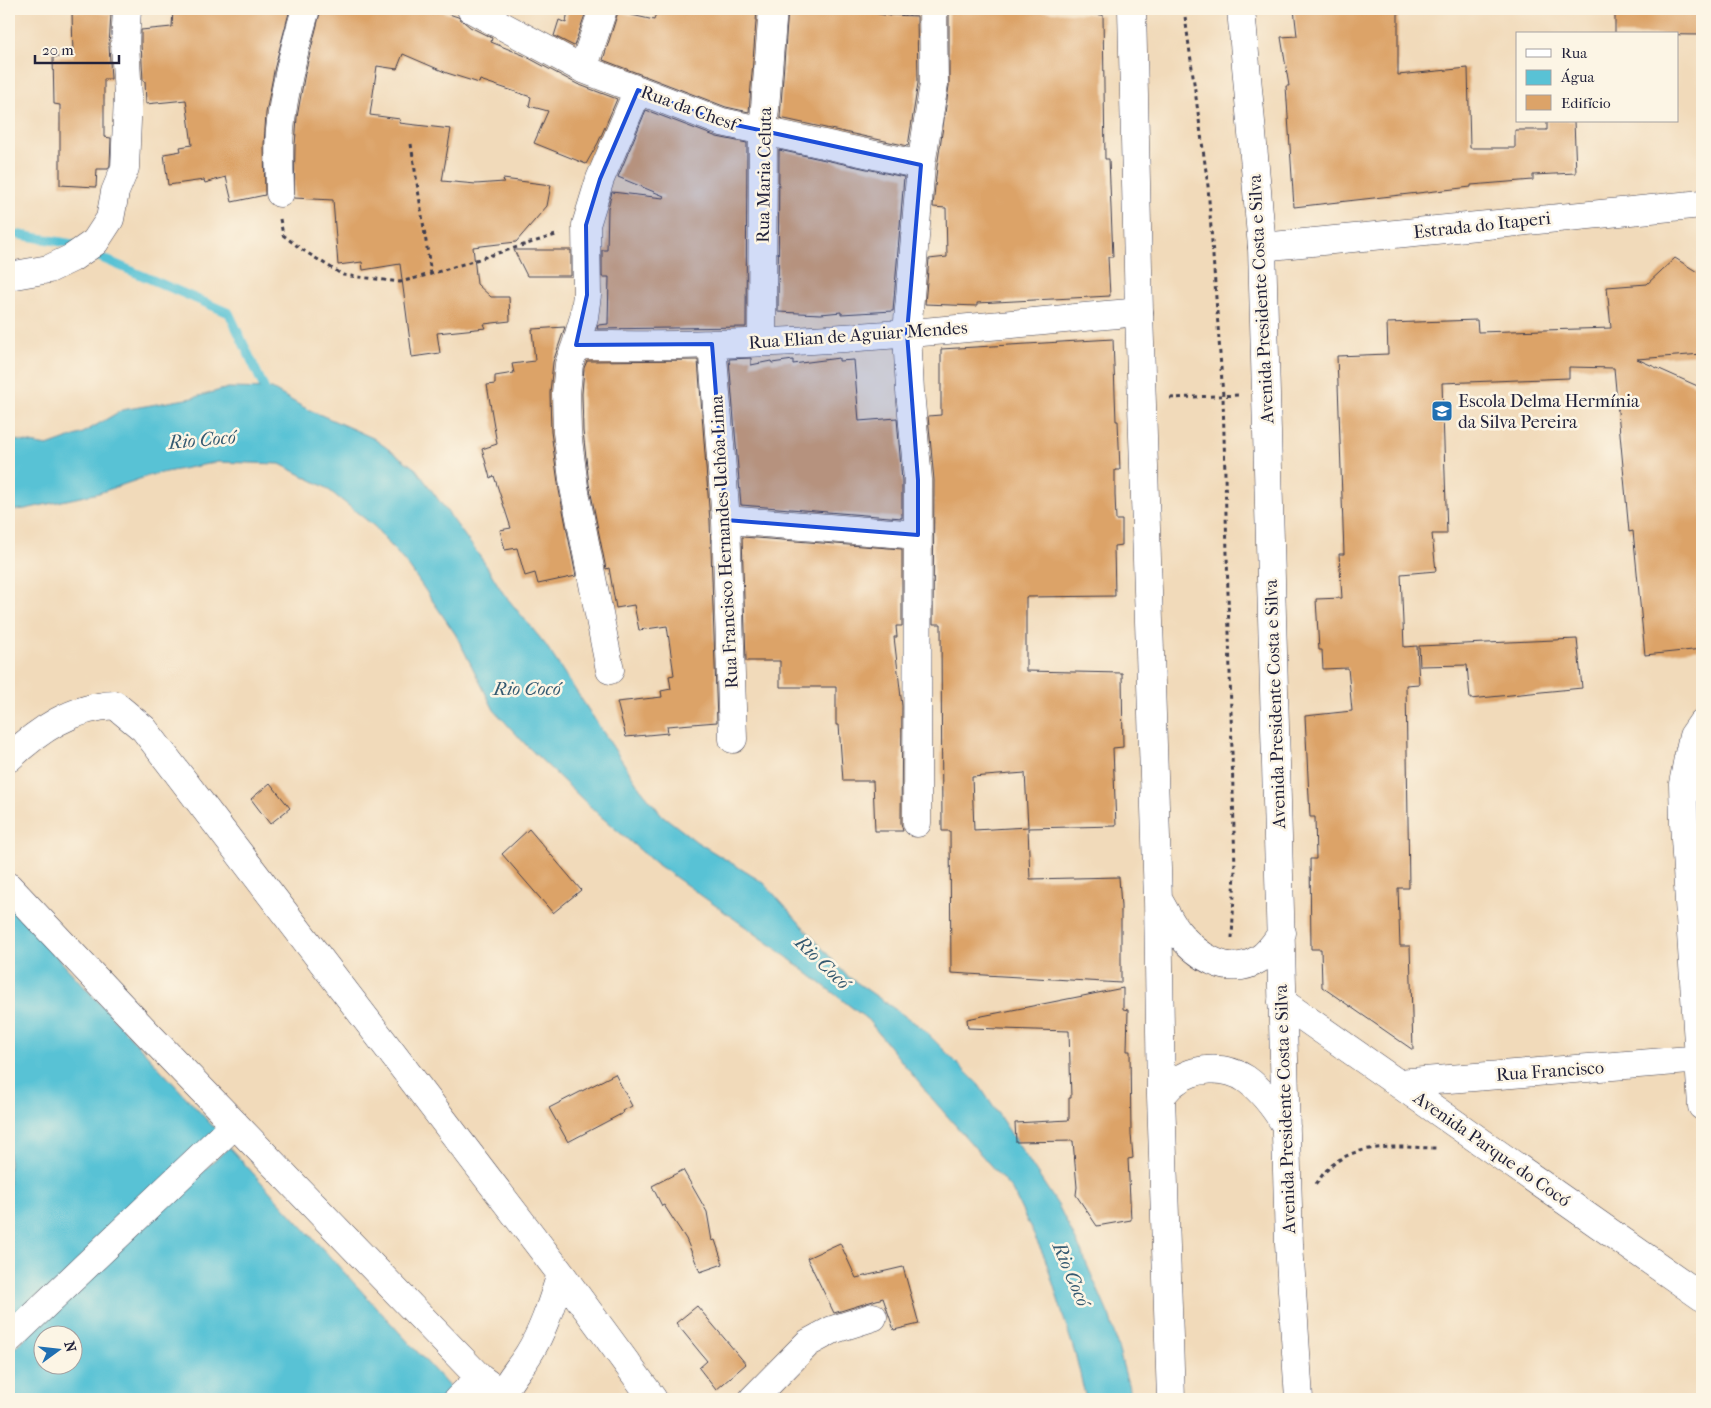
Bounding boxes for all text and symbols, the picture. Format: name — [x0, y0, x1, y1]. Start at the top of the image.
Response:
scale bar — [35, 32, 119, 64]
legend — [1516, 32, 1678, 122]
text: 20 m — [42, 41, 74, 59]
text: Rua — [1561, 44, 1588, 62]
text: Água — [1560, 68, 1595, 86]
street label: Rua da Chesf — [638, 81, 744, 137]
text: Edifício — [1561, 94, 1611, 112]
street label: Rua Maria Celuta — [753, 106, 776, 243]
street label: Avenida Presidente Costa e Silva — [1244, 173, 1279, 425]
street label: Estrada do Itaperi — [1412, 208, 1552, 243]
street label: Rua Elian de Aguiar Mendes — [748, 317, 969, 354]
place label: Escola Delma Hermínia da Silva Pereira — [1458, 391, 1640, 433]
street label: Rua Francisco Hernandes Uchôa Lima — [706, 394, 743, 689]
school or university icon: Escola Delma Hermínia da Silva Pereira — [1430, 399, 1454, 423]
water label: Rio Cocó — [166, 426, 240, 454]
street label: Avenida Presidente Costa e Silva — [1261, 578, 1290, 830]
water label: Rio Cocó — [491, 678, 564, 700]
water label: Rio Cocó — [789, 930, 856, 996]
street label: Avenida Presidente Costa e Silva — [1271, 983, 1300, 1235]
street label: Rua Francisco — [1495, 1057, 1605, 1086]
street label: Avenida Parque do Cocó — [1409, 1087, 1574, 1211]
water label: Rio Cocó — [1047, 1237, 1096, 1312]
north arrow — [32, 1326, 82, 1376]
text: N — [60, 1339, 80, 1354]

